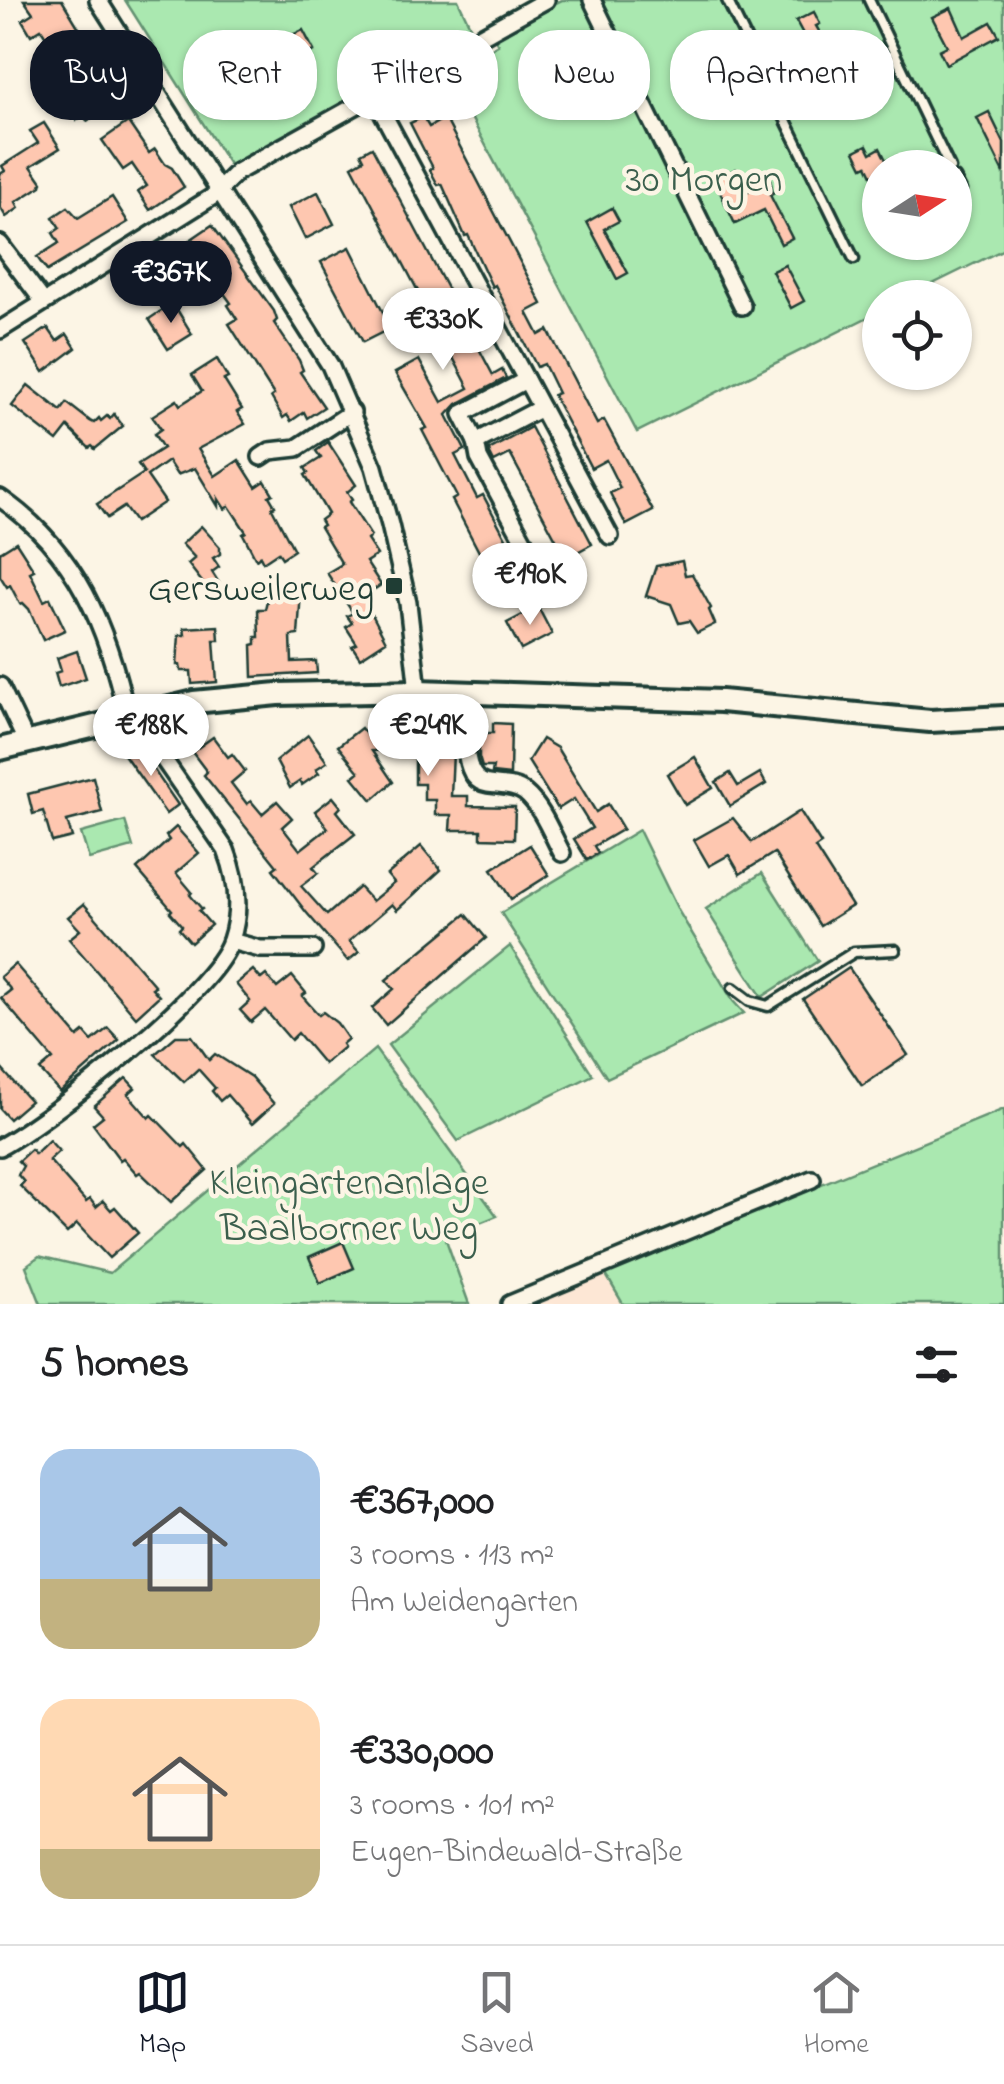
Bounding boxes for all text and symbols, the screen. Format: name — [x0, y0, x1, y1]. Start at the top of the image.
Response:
chip: Buy — [30, 30, 163, 120]
chip: Rent — [183, 30, 317, 120]
chip: Filters — [337, 30, 498, 120]
chip: New — [518, 30, 650, 120]
chip: Apartment — [670, 30, 894, 120]
north arrow — [862, 150, 972, 260]
map controls — [862, 150, 972, 390]
park label: 30 Morgen — [626, 152, 782, 211]
pin: €367K — [101, 241, 241, 326]
text: €367K — [132, 250, 210, 297]
button: locate — [862, 280, 972, 390]
pin: €330K — [373, 288, 513, 373]
text: €330K — [404, 297, 482, 344]
pin: €190K — [460, 543, 600, 628]
text: €190K — [494, 552, 566, 599]
place label: Gersweilerweg — [148, 561, 374, 620]
marker: Gersweilerweg — [383, 575, 405, 597]
pin: €188K — [81, 694, 221, 779]
pin: €249K — [358, 694, 498, 779]
text: €188K — [115, 703, 187, 750]
text: €249K — [390, 703, 466, 750]
park label: Kleingartenanlage Baalborner Weg — [209, 1155, 489, 1260]
text: 5 homes — [40, 1334, 189, 1395]
icon: filters — [909, 1337, 964, 1392]
text: €367,000 — [350, 1472, 494, 1533]
icon: home — [120, 1489, 240, 1609]
text: 3 rooms · 113 m² — [350, 1533, 554, 1580]
text: Am Weidengarten — [350, 1580, 578, 1627]
text: €330,000 — [350, 1722, 494, 1783]
icon: home — [120, 1739, 240, 1859]
text: 3 rooms · 101 m² — [350, 1783, 555, 1830]
text: Eugen-Bindewald-Straße — [350, 1830, 683, 1877]
tab: Map — [135, 1965, 190, 2066]
tab: Saved — [460, 1965, 533, 2066]
tab: Home — [804, 1965, 869, 2066]

